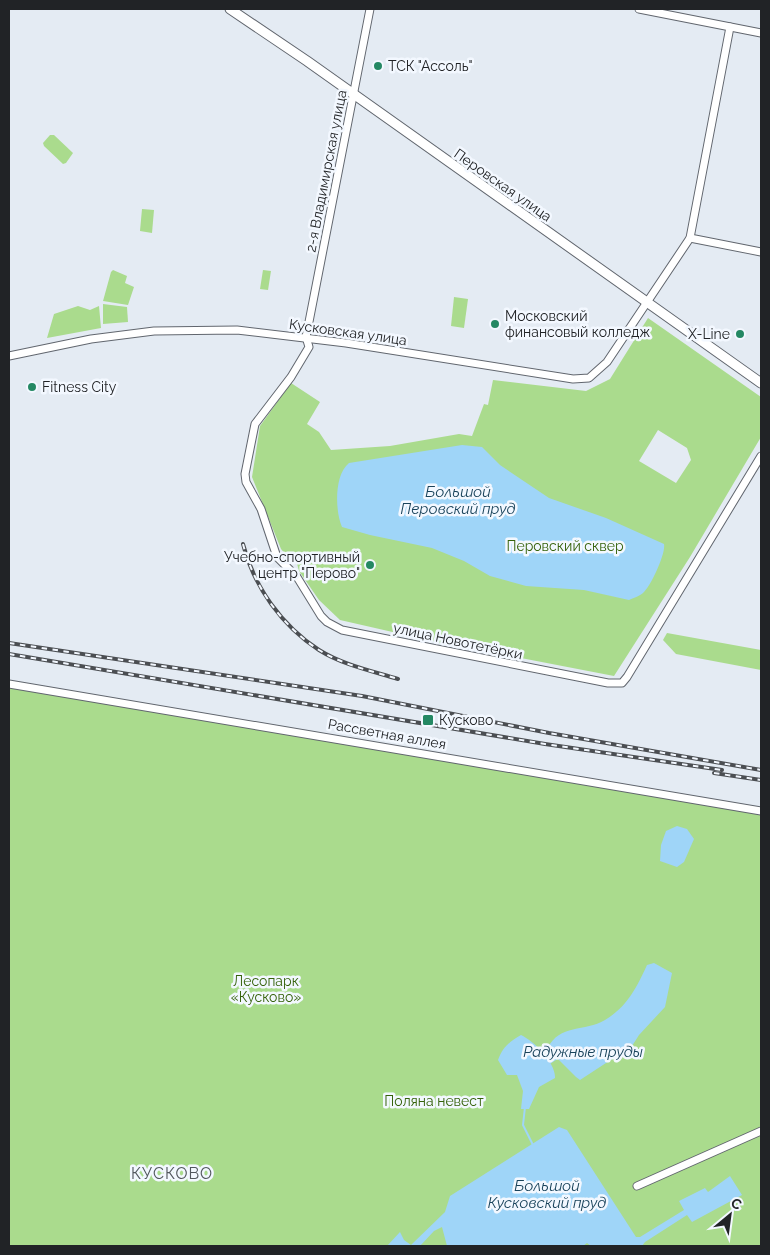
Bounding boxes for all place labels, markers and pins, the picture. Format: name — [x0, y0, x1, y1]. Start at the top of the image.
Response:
place label: ТСК "Ассоль" — [388, 58, 473, 74]
marker: ТСК "Ассоль" — [372, 60, 384, 72]
place label: Московский финансовый колледж — [505, 308, 650, 340]
marker: Московский финансовый колледж — [489, 318, 501, 330]
place label: X-Line — [688, 326, 730, 342]
marker: X-Line — [734, 328, 746, 340]
place label: Fitness City — [42, 379, 117, 395]
marker: Fitness City — [26, 381, 38, 393]
place label: Учебно-спортивный центр "Перово" — [224, 549, 360, 581]
marker: Учебно-спортивный центр "Перово" — [364, 559, 376, 571]
place label: Кусково — [439, 712, 493, 728]
marker: Кусково — [421, 713, 435, 727]

